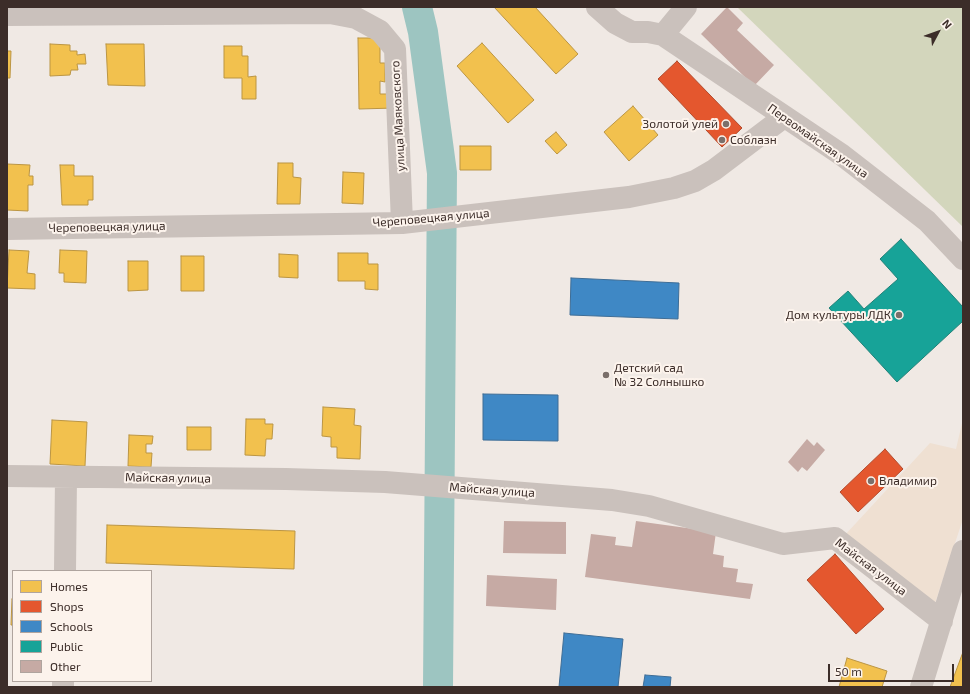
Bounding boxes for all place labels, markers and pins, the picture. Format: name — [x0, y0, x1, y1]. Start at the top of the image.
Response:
place label: Золотой улей — [643, 117, 718, 131]
marker: Золотой улей — [721, 119, 731, 129]
place label: Соблазн — [730, 133, 777, 147]
marker: Соблазн — [717, 135, 727, 145]
place label: Дом культуры ЛДК — [786, 308, 891, 322]
marker: Дом культуры ЛДК — [894, 310, 904, 320]
place label: Детский сад № 32 Солнышко — [614, 361, 704, 389]
marker: Детский сад № 32 Солнышко — [601, 370, 611, 380]
place label: Владимир — [879, 474, 937, 488]
marker: Владимир — [866, 476, 876, 486]

